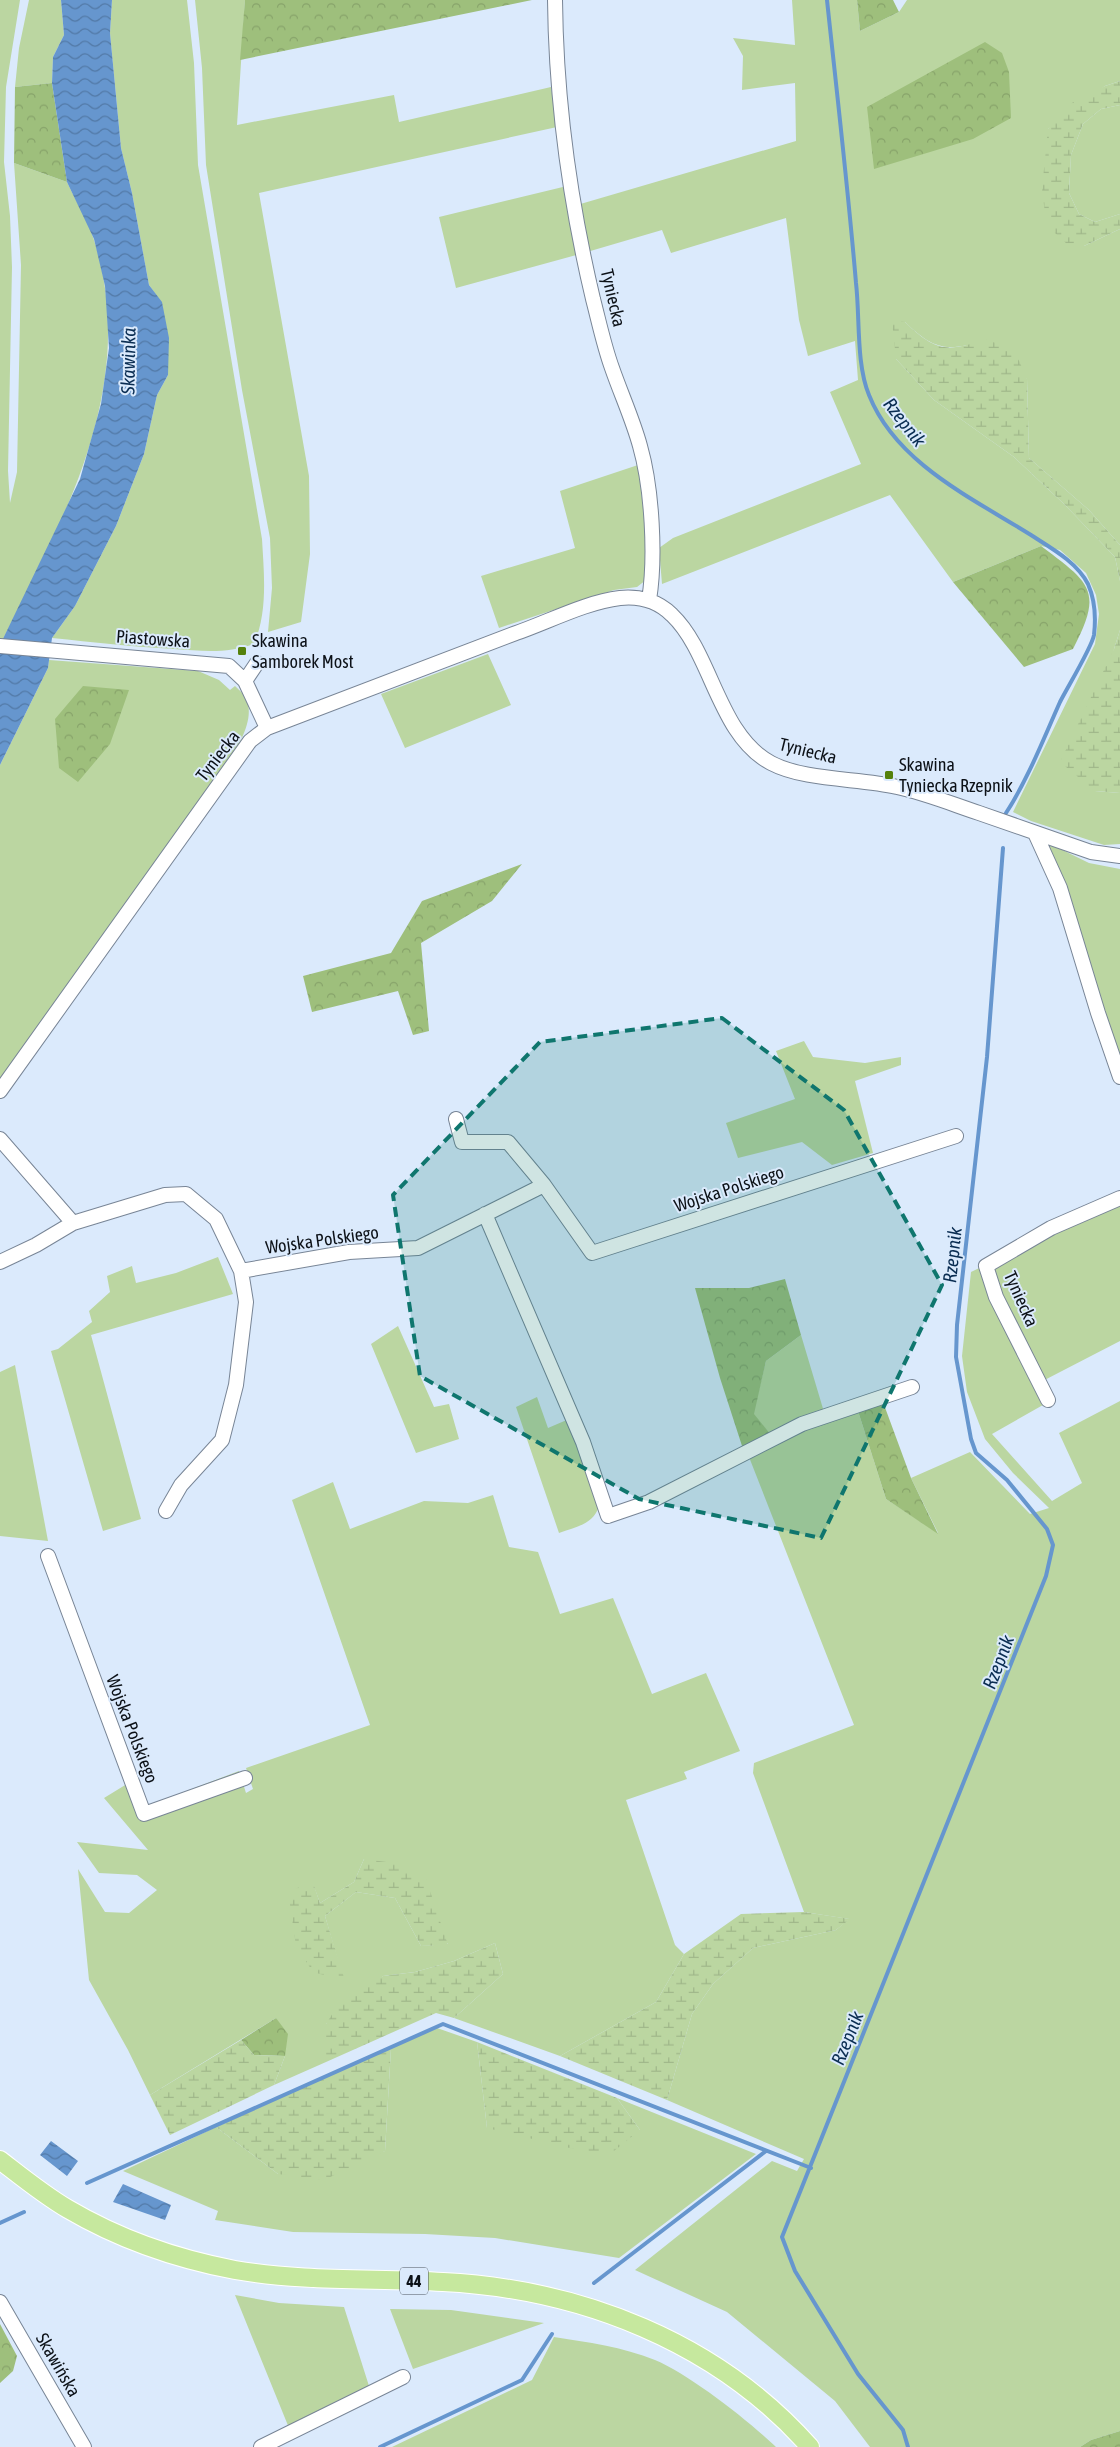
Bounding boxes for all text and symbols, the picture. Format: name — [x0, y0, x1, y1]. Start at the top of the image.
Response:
street label: Tyniecka — [597, 267, 630, 329]
water label: Skawinka — [116, 327, 140, 395]
water label: Rzepnik — [879, 393, 931, 451]
street label: Piastowska — [115, 625, 191, 652]
place label: Skawina Samborek Most — [252, 630, 354, 672]
marker: Skawina Samborek Most — [236, 645, 248, 657]
street label: Tyniecka — [191, 726, 244, 785]
street label: Tyniecka — [777, 733, 839, 768]
place label: Skawina Tyniecka Rzepnik — [899, 754, 1013, 796]
marker: Skawina Tyniecka Rzepnik — [883, 769, 895, 781]
street label: Wojska Polskiego — [671, 1161, 786, 1216]
street label: Wojska Polskiego — [264, 1221, 380, 1258]
water label: Rzepnik — [938, 1226, 966, 1284]
street label: Tyniecka — [1000, 1268, 1043, 1330]
water label: Rzepnik — [978, 1631, 1018, 1692]
street label: Wojska Polskiego — [102, 1672, 163, 1786]
water label: Rzepnik — [826, 2007, 868, 2068]
road number: 44 — [400, 2268, 428, 2294]
street label: Skawińska — [32, 2329, 85, 2400]

